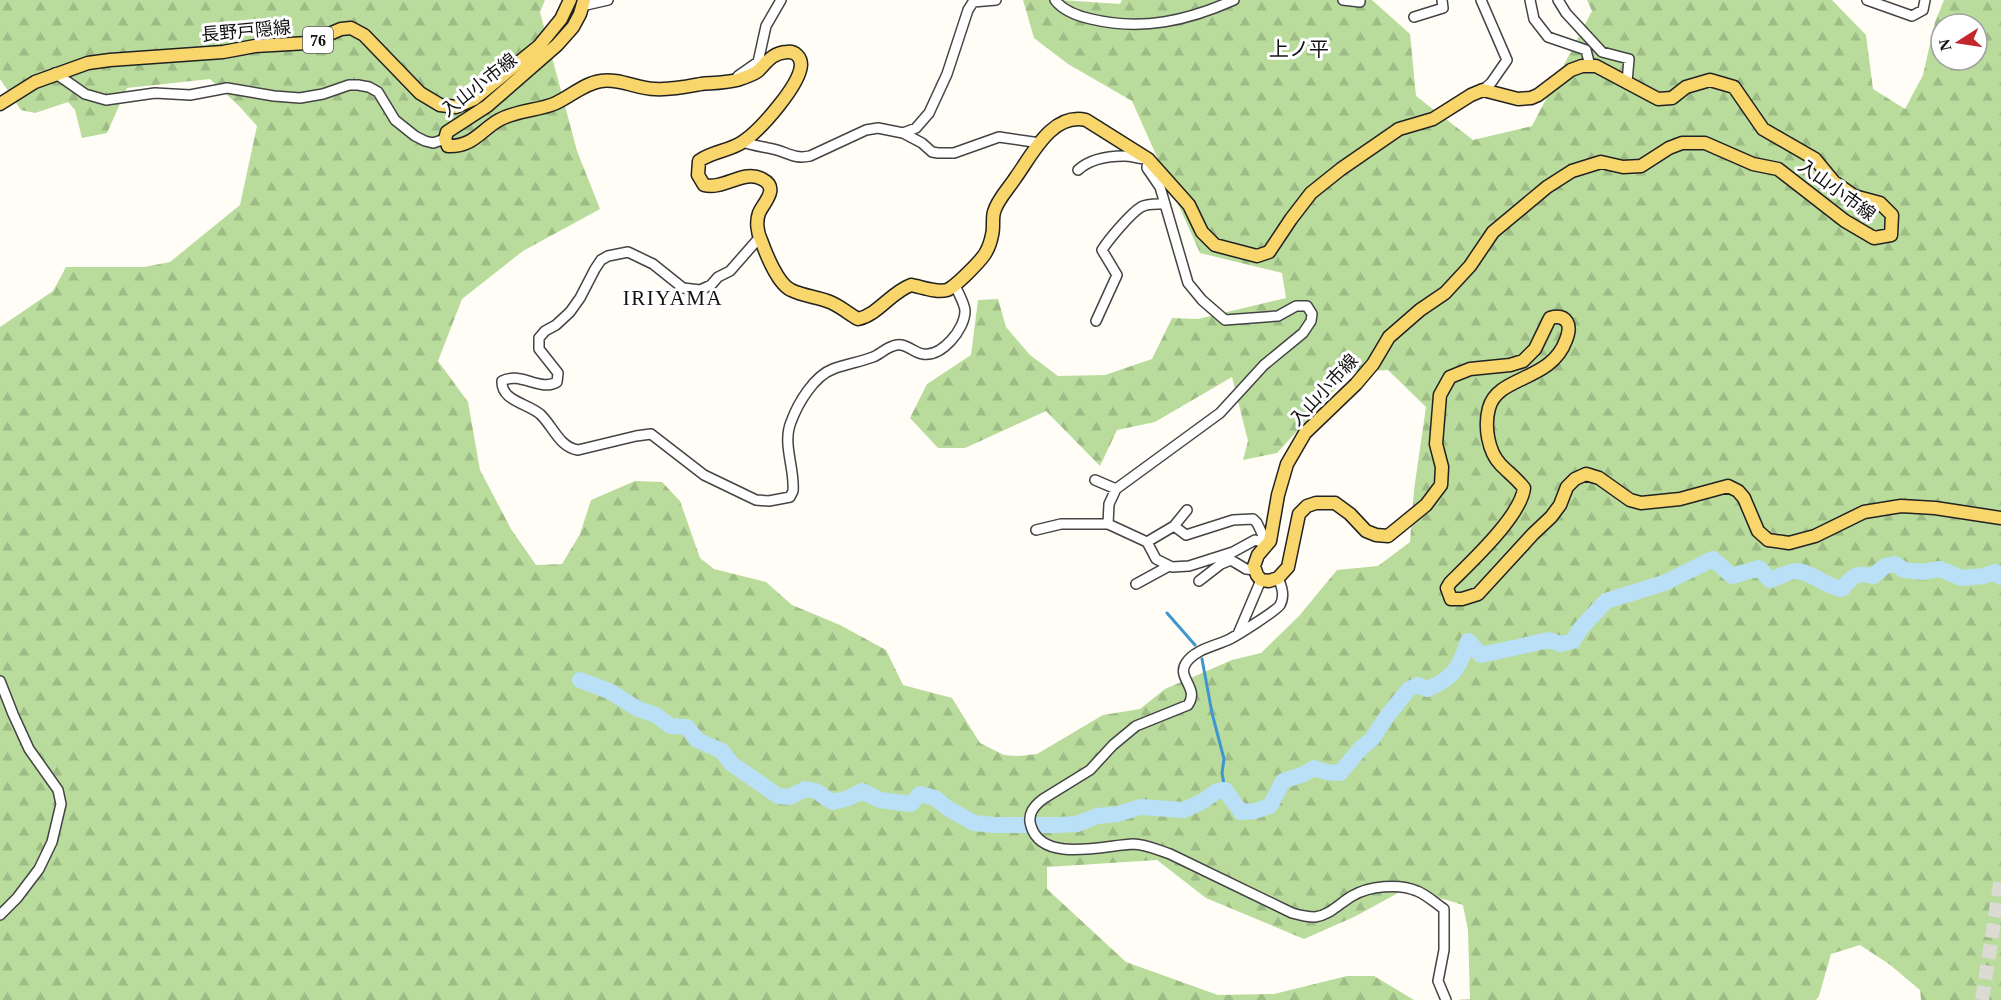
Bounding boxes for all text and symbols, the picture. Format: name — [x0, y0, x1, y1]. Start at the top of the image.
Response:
north arrow — [1929, 12, 1989, 72]
street label: 長野戸隠線 — [200, 17, 292, 45]
road number: 76 — [303, 27, 333, 53]
text: N — [1935, 37, 1954, 52]
district label: 上ノ平 — [1269, 38, 1329, 60]
street label: 入山小市線 — [437, 49, 521, 121]
street label: 入山小市線 — [1795, 155, 1879, 225]
district label: IRIYAMA — [623, 286, 723, 310]
street label: 入山小市線 — [1286, 350, 1362, 430]

